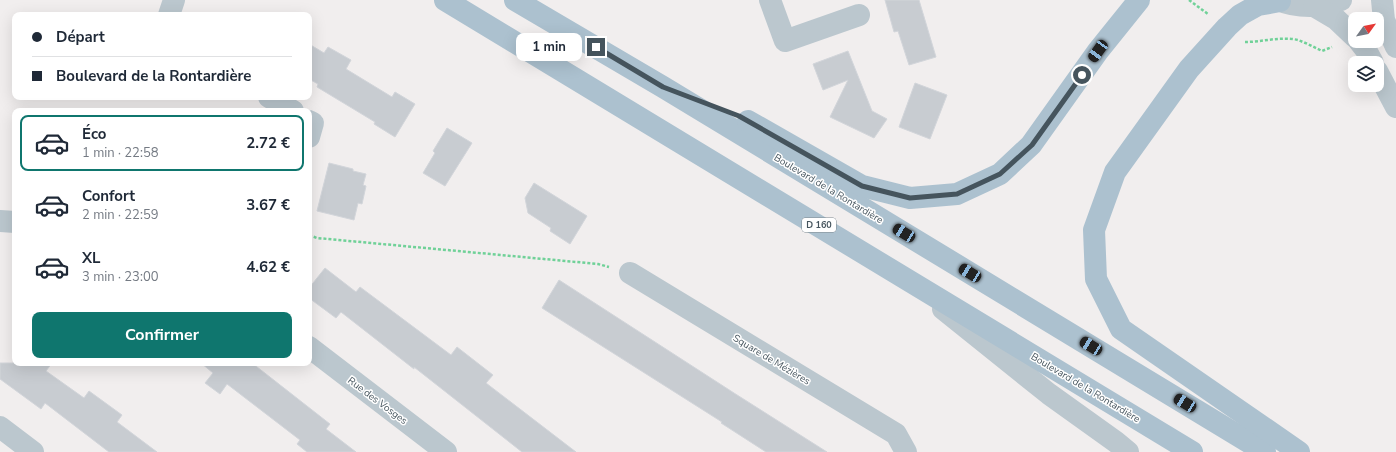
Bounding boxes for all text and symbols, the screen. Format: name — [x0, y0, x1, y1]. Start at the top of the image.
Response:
north arrow — [1348, 12, 1384, 48]
map controls — [1348, 12, 1384, 92]
text: Départ — [56, 27, 105, 47]
callout: 1 min — [516, 33, 582, 61]
text: 1 min — [532, 38, 566, 56]
route end — [587, 38, 605, 56]
car — [1086, 38, 1110, 64]
button: layers — [1348, 56, 1384, 92]
text: Boulevard de la Rontardière — [56, 66, 251, 86]
route start — [1073, 66, 1091, 84]
text: Éco — [82, 124, 106, 144]
icon: car — [34, 125, 70, 161]
text: 2.72 € — [246, 133, 290, 153]
text: 1 min · 22:58 — [82, 144, 158, 162]
street label: Boulevard de la Rontardière — [771, 151, 886, 227]
text: Confort — [82, 186, 135, 206]
icon: car — [34, 187, 70, 223]
text: 3.67 € — [246, 195, 290, 215]
text: 2 min · 22:59 — [82, 206, 158, 224]
road number: D 160 — [802, 218, 836, 232]
car — [891, 222, 917, 244]
text: XL — [82, 248, 101, 268]
icon: car — [34, 249, 70, 285]
text: 4.62 € — [246, 257, 290, 277]
car — [957, 262, 983, 284]
text: 3 min · 23:00 — [82, 268, 158, 286]
button: Confirmer — [32, 312, 292, 358]
street label: Square de Mézières — [730, 331, 813, 389]
car — [1078, 335, 1104, 357]
street label: Boulevard de la Rontardière — [1028, 350, 1143, 426]
street label: Rue des Vosges — [345, 374, 410, 428]
car — [1172, 392, 1198, 414]

